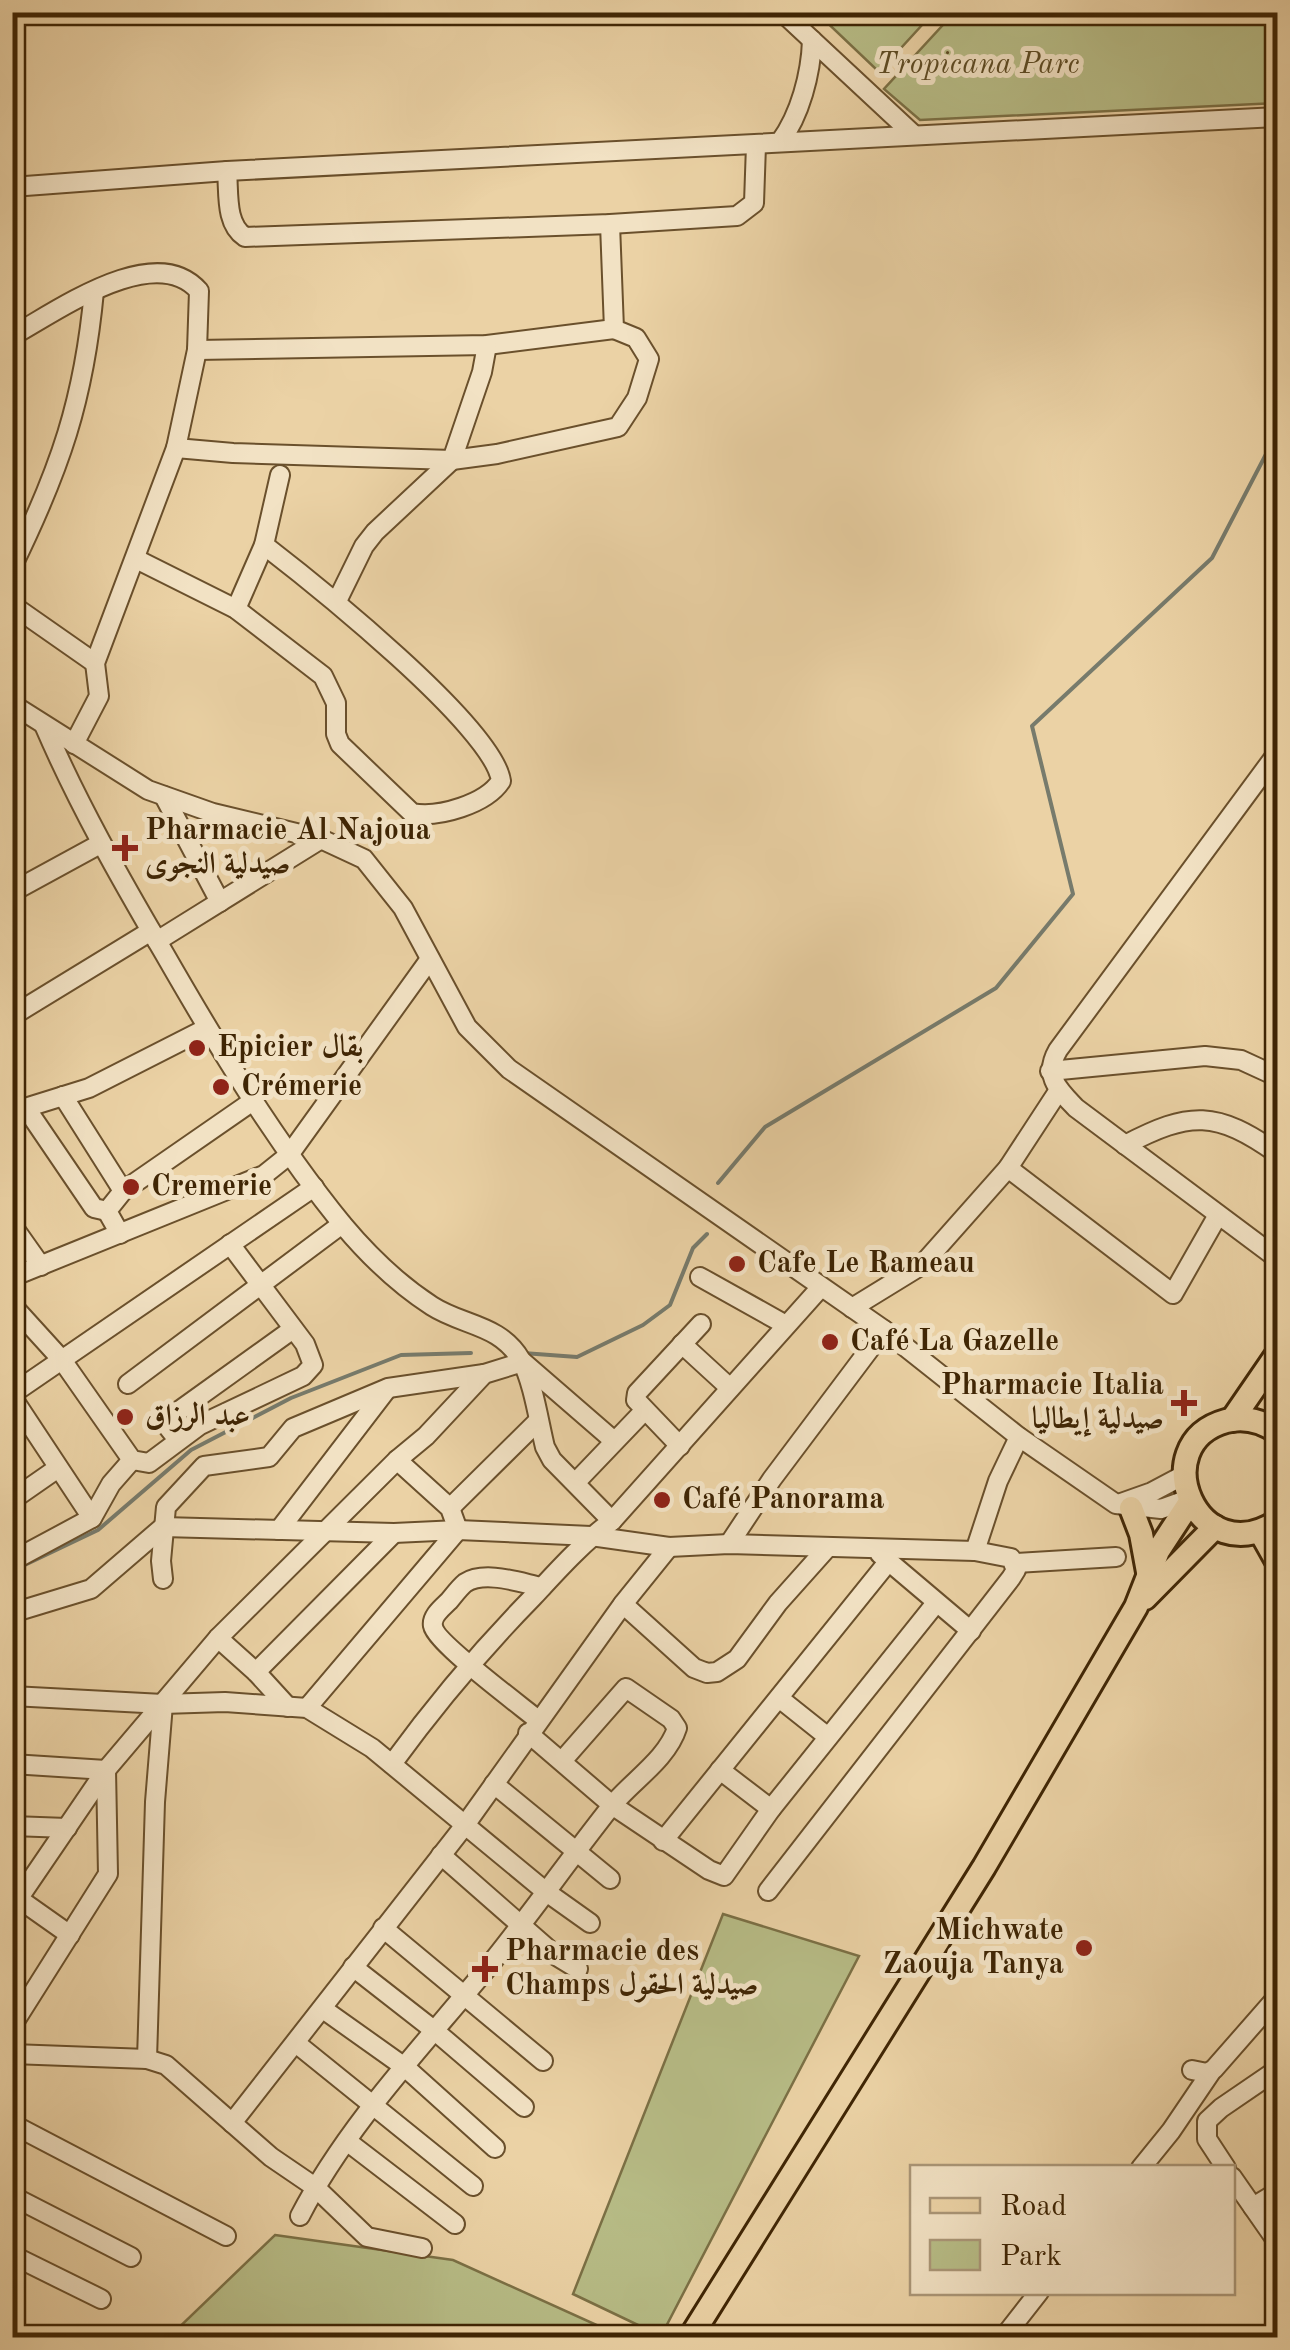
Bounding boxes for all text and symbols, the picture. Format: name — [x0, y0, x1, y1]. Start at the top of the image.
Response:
park label: Tropicana Parc — [876, 50, 1080, 80]
place label: Pharmacie Al Najoua صيدلية النجوى — [145, 816, 431, 882]
marker: Pharmacie Al Najoua صيدلية النجوى — [114, 837, 136, 859]
place label: Epicier بقال — [217, 1032, 363, 1064]
marker: Epicier بقال — [186, 1037, 208, 1059]
place label: Crémerie — [241, 1072, 362, 1102]
marker: Crémerie — [210, 1076, 232, 1098]
place label: Cremerie — [151, 1172, 272, 1202]
marker: Cremerie — [120, 1176, 142, 1198]
place label: Cafe Le Rameau — [757, 1249, 975, 1279]
marker: Cafe Le Rameau — [726, 1253, 748, 1275]
place label: Café La Gazelle — [850, 1327, 1059, 1357]
marker: Café La Gazelle — [819, 1331, 841, 1353]
place label: Pharmacie Italia صيدلية إيطاليا — [940, 1371, 1164, 1437]
marker: Pharmacie Italia صيدلية إيطاليا — [1173, 1392, 1195, 1414]
place label: عبد الرزاق — [145, 1401, 250, 1433]
marker: عبد الرزاق — [114, 1406, 136, 1428]
place label: Café Panorama — [682, 1485, 884, 1515]
marker: Café Panorama — [651, 1489, 673, 1511]
place label: Michwate Zaouja Tanya — [883, 1916, 1064, 1980]
place label: Pharmacie des Champs صيدلية الحقول — [505, 1937, 758, 2003]
marker: Michwate Zaouja Tanya — [1073, 1937, 1095, 1959]
marker: Pharmacie des Champs صيدلية الحقول — [474, 1958, 496, 1980]
legend — [910, 2165, 1235, 2295]
text: Road — [1000, 2192, 1067, 2222]
text: Park — [1000, 2242, 1062, 2272]

